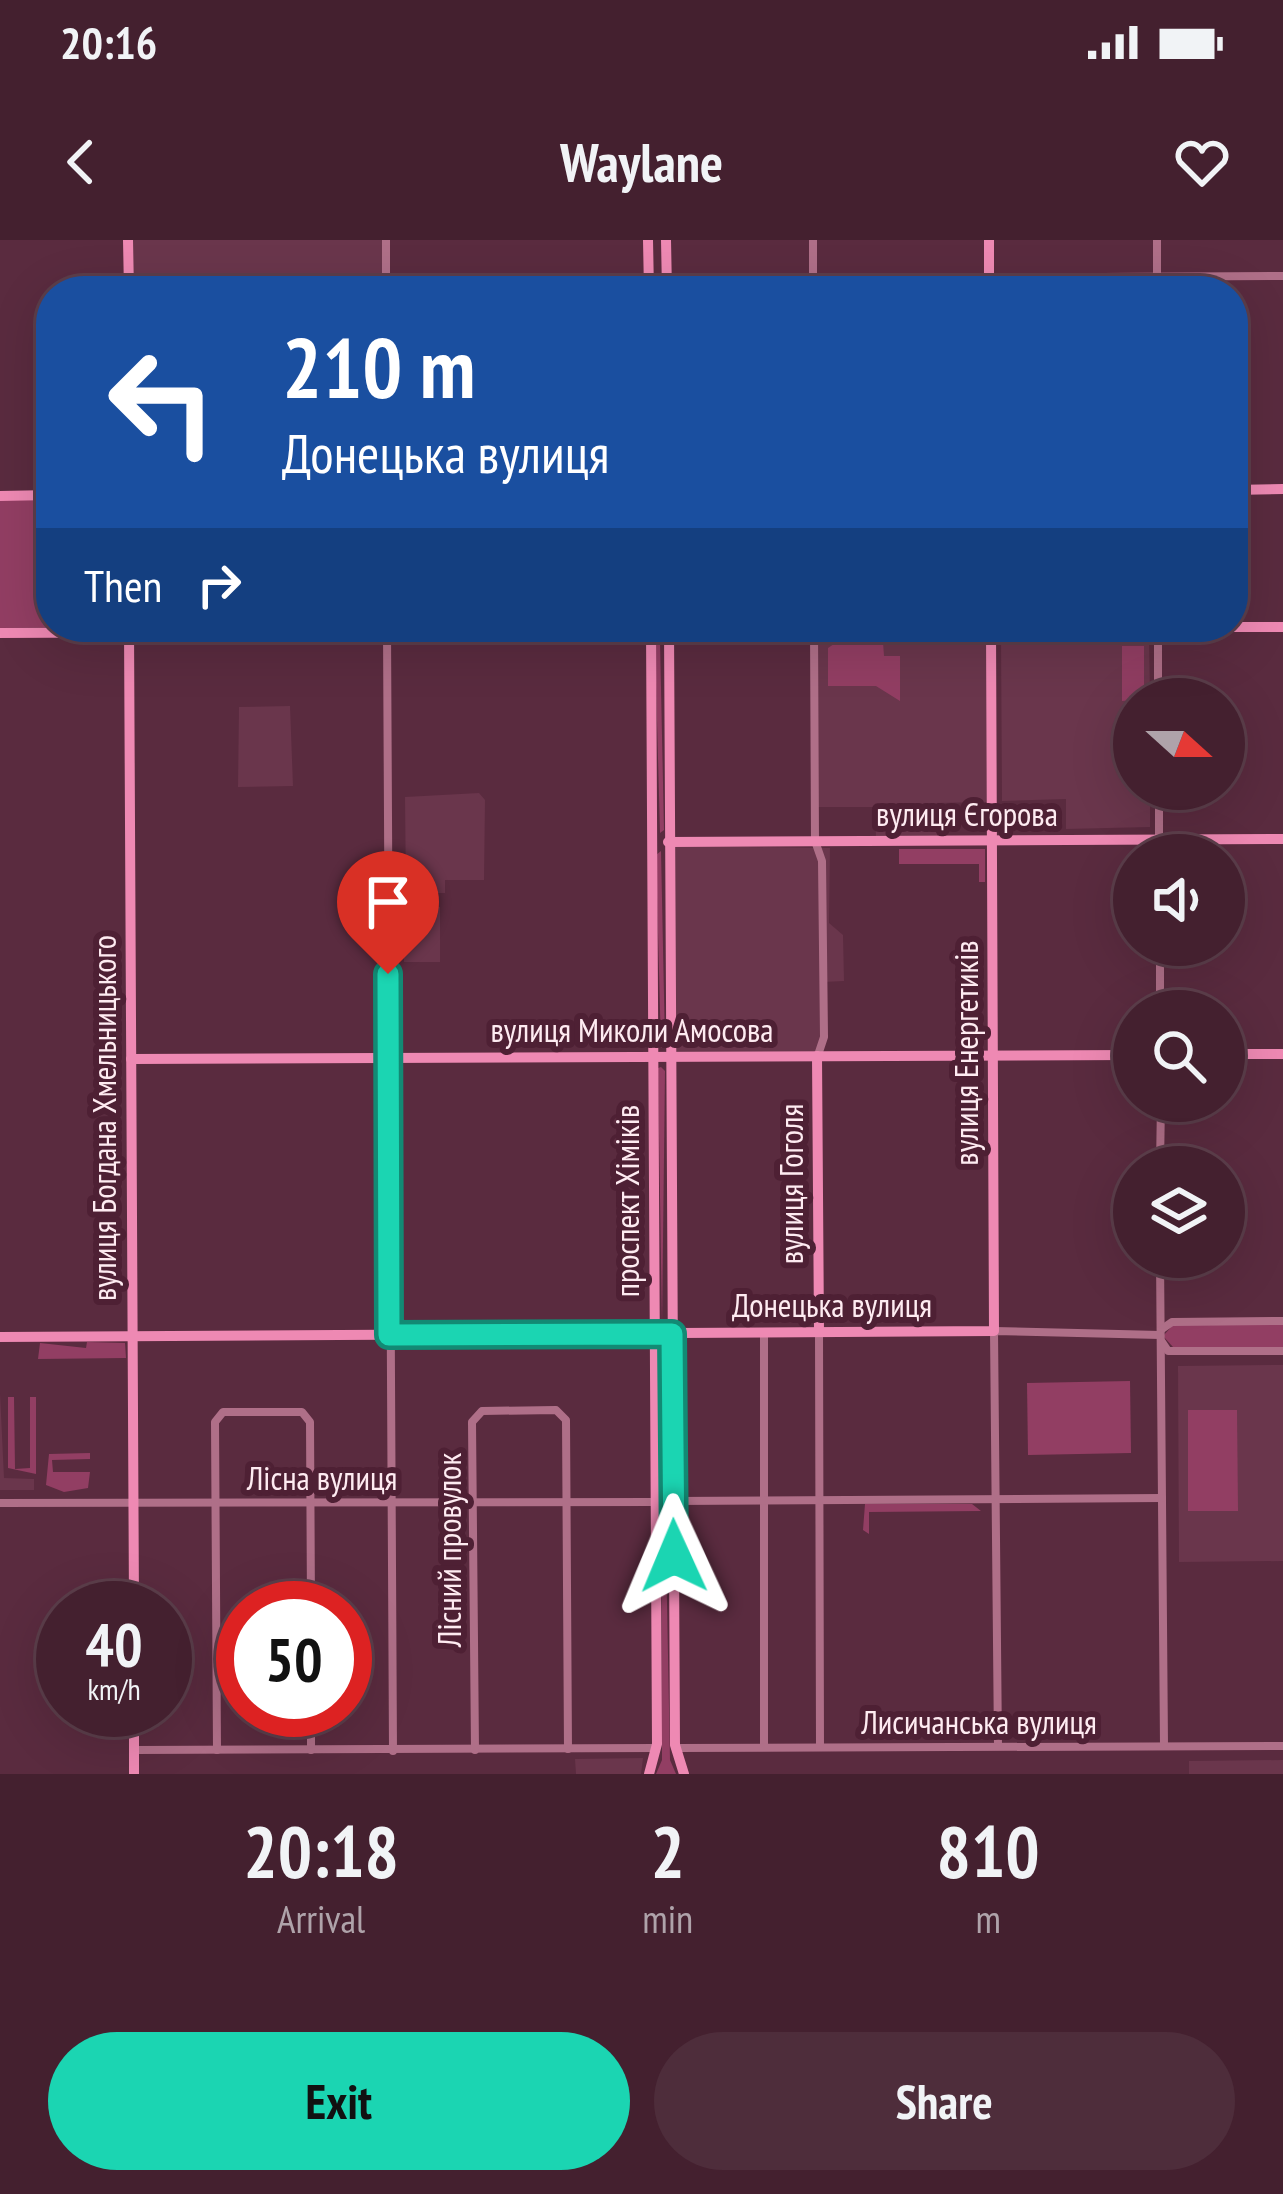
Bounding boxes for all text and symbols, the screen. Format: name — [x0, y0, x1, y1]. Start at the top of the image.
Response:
text: 20:16 — [60, 13, 157, 71]
text: Waylane — [560, 127, 723, 197]
icon: back — [48, 129, 114, 195]
icon: heart — [1169, 129, 1235, 195]
text: 210 m — [282, 312, 475, 421]
icon: left — [84, 324, 240, 480]
text: Донецька вулиця — [282, 418, 609, 488]
icon: right — [186, 552, 252, 618]
text: Then — [84, 556, 162, 614]
north arrow — [1113, 678, 1245, 810]
map controls — [1113, 678, 1245, 1278]
street label: вулиця Єгорова — [876, 792, 1058, 835]
button: sound — [1113, 834, 1245, 966]
pin — [337, 851, 439, 974]
icon: arrive — [355, 869, 421, 935]
street label: вулиця Богдана Хмельницького — [82, 935, 125, 1301]
street label: вулиця Енергетиків — [944, 940, 987, 1166]
button: search — [1113, 990, 1245, 1122]
street label: вулиця Миколи Амосова — [491, 1008, 773, 1051]
street label: вулиця Гоголя — [769, 1104, 812, 1264]
street label: проспект Хіміків — [605, 1105, 648, 1297]
button: layers — [1113, 1146, 1245, 1278]
street label: Донецька вулиця — [732, 1283, 932, 1326]
street label: Лісний провулок — [427, 1453, 470, 1648]
street label: Лісна вулиця — [246, 1456, 397, 1499]
position arrow — [611, 1493, 737, 1619]
speed limit sign: 50 — [216, 1581, 372, 1737]
text: 40 — [85, 1605, 143, 1683]
text: km/h — [87, 1669, 141, 1708]
street label: Лисичанська вулиця — [860, 1700, 1097, 1743]
text: 20:18 — [243, 1804, 399, 1897]
text: 2 — [651, 1804, 685, 1897]
text: 810 — [936, 1804, 1040, 1897]
text: Arrival — [277, 1893, 365, 1944]
text: min — [642, 1893, 693, 1944]
text: m — [975, 1893, 1001, 1944]
button: Exit — [48, 2032, 630, 2170]
button: Share — [654, 2032, 1235, 2170]

